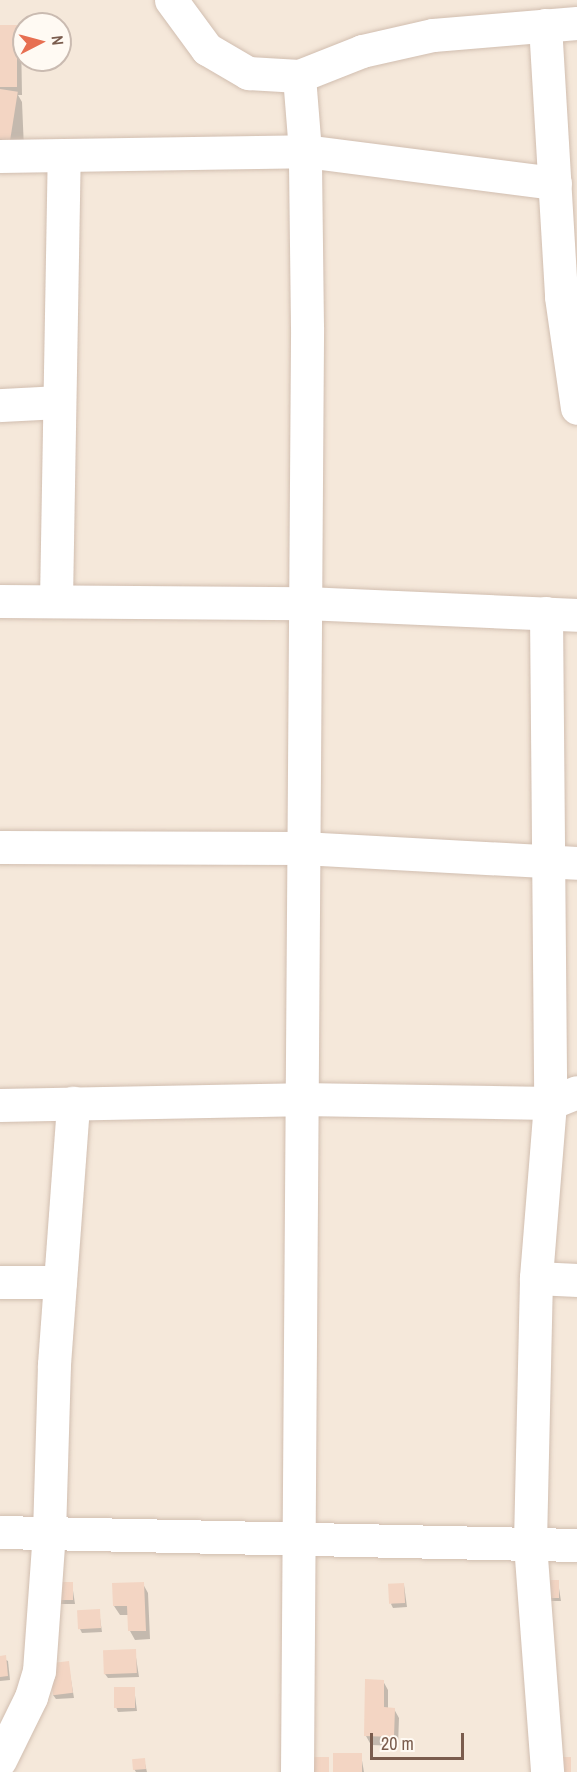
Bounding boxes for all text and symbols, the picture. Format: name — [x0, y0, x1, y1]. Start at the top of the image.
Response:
north arrow — [12, 12, 72, 72]
text: N — [46, 34, 69, 46]
scale bar — [373, 1721, 468, 1759]
text: 20 m — [381, 1731, 414, 1756]

